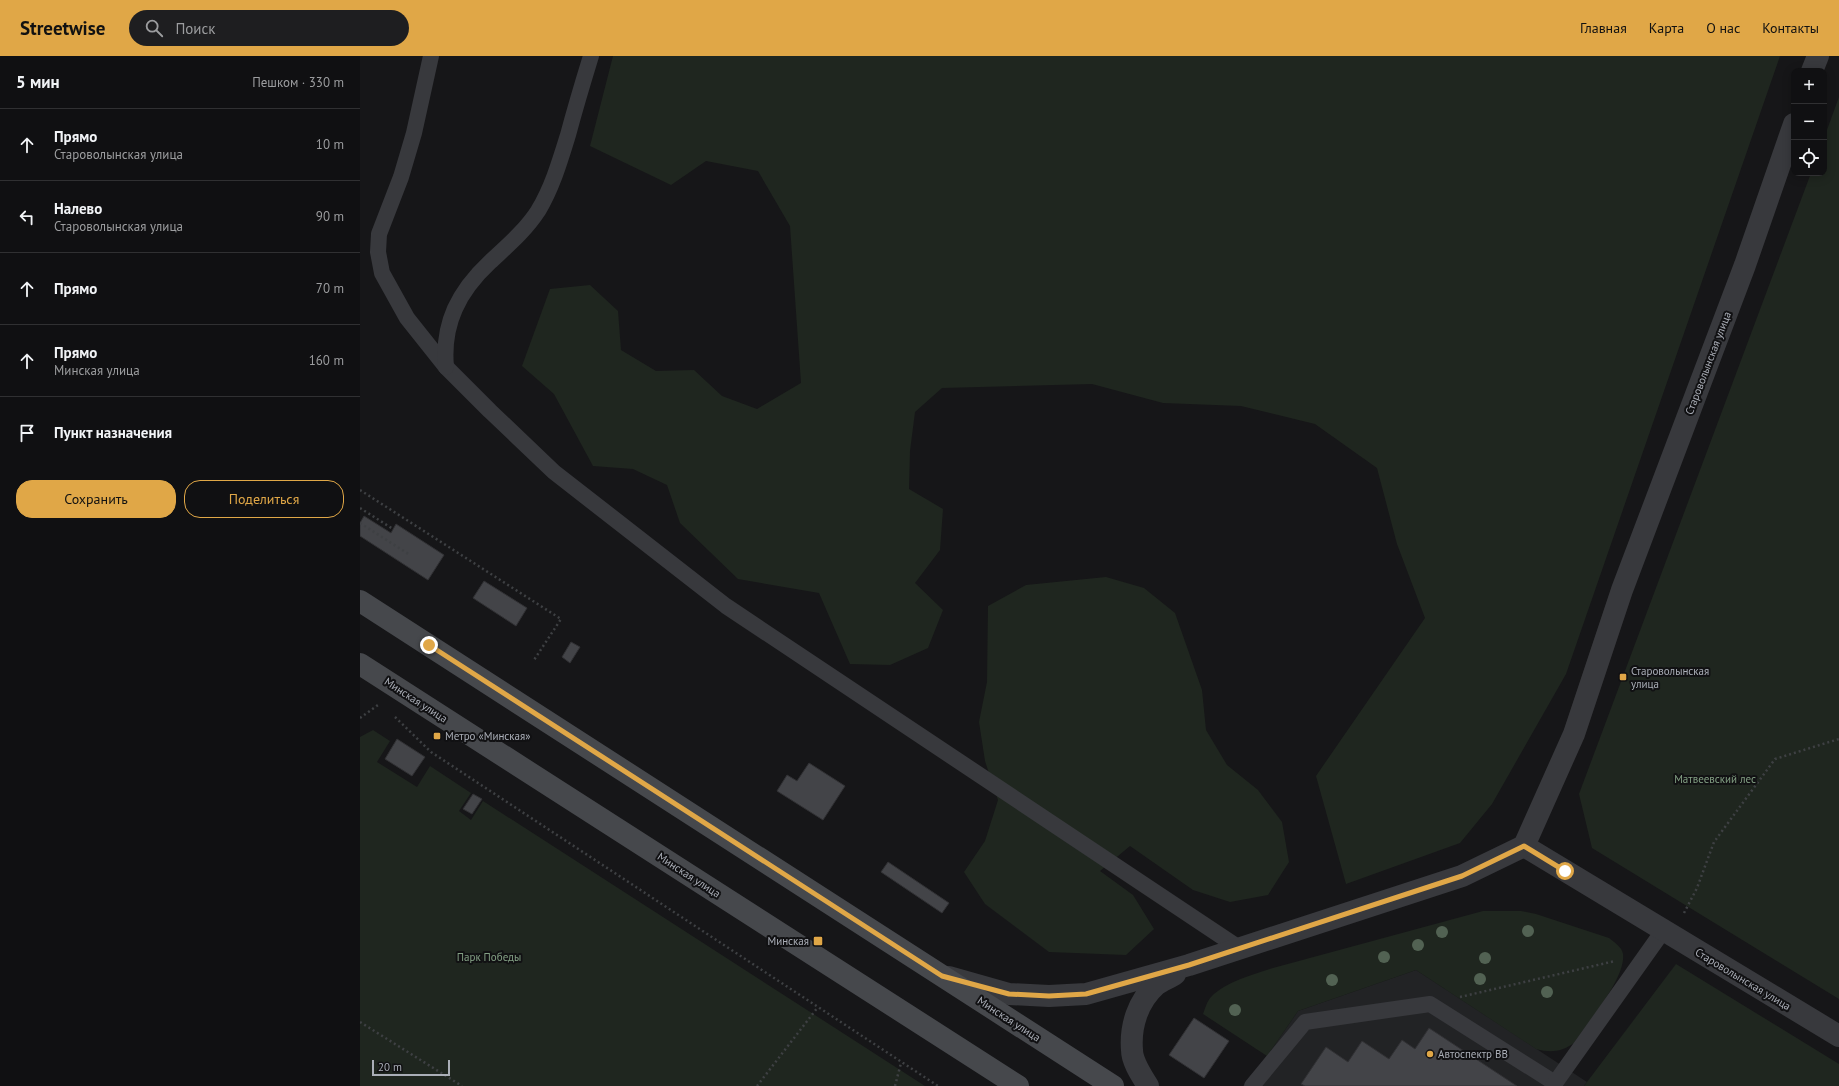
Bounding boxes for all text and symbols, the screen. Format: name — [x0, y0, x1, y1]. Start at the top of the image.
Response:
search box — [129, 10, 409, 46]
text: Streetwise — [20, 16, 105, 40]
icon: search — [143, 17, 165, 39]
text: Поиск — [175, 19, 215, 38]
text: Главная — [1580, 19, 1627, 37]
text: Карта — [1649, 19, 1684, 37]
text: О нас — [1706, 19, 1740, 37]
text: Контакты — [1762, 19, 1819, 37]
map controls — [1791, 68, 1827, 176]
button: + — [1791, 68, 1827, 104]
text: 5 мин — [16, 71, 60, 93]
text: Пешком · 330 m — [252, 74, 344, 91]
button: − — [1791, 104, 1827, 140]
text: Прямо — [54, 127, 97, 146]
icon: ahead — [16, 134, 38, 156]
text: 10 m — [316, 136, 344, 153]
button: locate — [1791, 140, 1827, 176]
text: Староволынская улица — [54, 146, 183, 163]
text: Налево — [54, 199, 102, 218]
icon: left — [16, 206, 38, 228]
text: 90 m — [316, 208, 344, 225]
text: Староволынская улица — [54, 218, 183, 235]
icon: ahead — [16, 278, 38, 300]
text: Прямо — [54, 279, 97, 298]
text: 70 m — [316, 280, 344, 297]
street label: Староволынская улица — [1682, 310, 1734, 416]
text: Прямо — [54, 343, 97, 362]
icon: ahead — [16, 350, 38, 372]
text: 160 m — [309, 352, 344, 369]
text: Минская улица — [54, 362, 140, 379]
icon: arrive — [16, 422, 38, 444]
text: Пункт назначения — [54, 423, 172, 442]
button: Сохранить — [16, 480, 176, 518]
button: Поделиться — [184, 480, 344, 518]
route end — [420, 636, 438, 654]
place label: Староволынская улица — [1631, 664, 1709, 691]
marker: Староволынская улица — [1618, 672, 1628, 682]
street label: Минская улица — [382, 674, 450, 726]
place label: Метро «Минская» — [445, 729, 531, 743]
marker: Метро «Минская» — [432, 731, 442, 741]
park label: Матвеевский лес — [1674, 772, 1756, 786]
street label: Минская улица — [655, 849, 723, 901]
route start — [1556, 862, 1574, 880]
place label: Минская — [767, 934, 809, 948]
marker: Минская — [812, 935, 824, 947]
street label: Староволынская улица — [1693, 945, 1793, 1013]
park label: Парк Победы — [457, 950, 521, 964]
street label: Минская улица — [975, 993, 1043, 1045]
place label: Автоспектр ВВ — [1438, 1047, 1508, 1061]
marker: Автоспектр ВВ — [1425, 1049, 1435, 1059]
scale bar — [372, 1058, 450, 1077]
text: 20 m — [378, 1060, 402, 1074]

